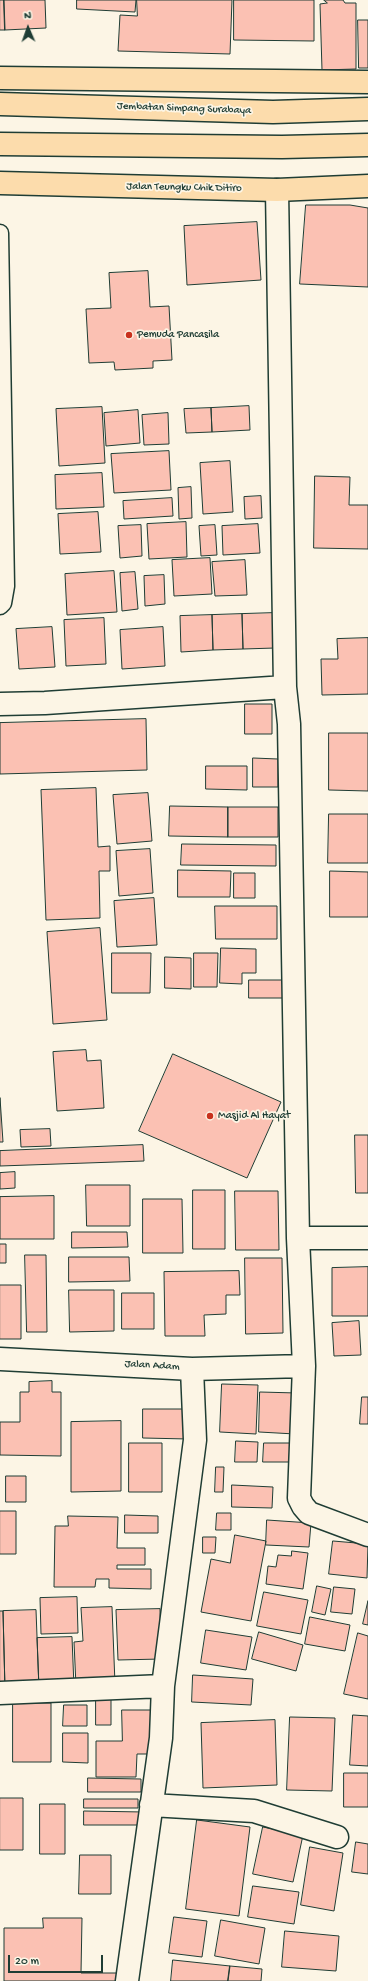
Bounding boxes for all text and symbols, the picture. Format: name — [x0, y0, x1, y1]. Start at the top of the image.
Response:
north arrow — [8, 8, 48, 48]
text: N — [24, 10, 31, 22]
street label: Jembatan Simpang Surabaya — [117, 100, 251, 118]
street label: Jalan Teungku Chik Ditiro — [126, 180, 242, 196]
place label: Pemuda Pancasila — [137, 328, 219, 342]
marker: Pemuda Pancasila — [124, 330, 134, 340]
place label: Masjid Al Hayat — [218, 1109, 290, 1123]
marker: Masjid Al Hayat — [205, 1111, 215, 1121]
street label: Jalan Adam — [124, 1358, 180, 1374]
scale bar — [10, 1947, 105, 1973]
text: 20 m — [15, 1955, 39, 1969]

